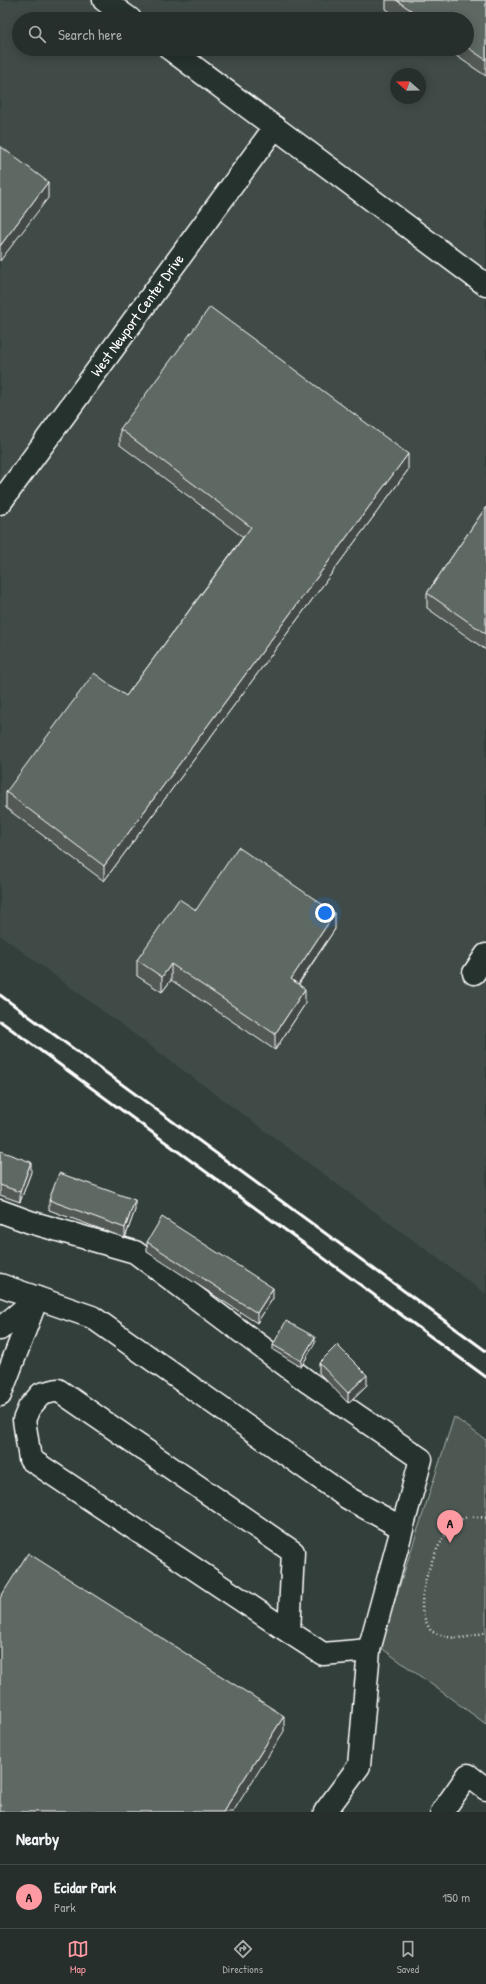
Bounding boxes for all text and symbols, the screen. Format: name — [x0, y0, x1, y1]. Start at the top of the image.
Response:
search box — [12, 12, 474, 56]
icon: search — [26, 23, 48, 45]
text: Search here — [58, 24, 122, 45]
north arrow — [390, 68, 426, 104]
street label: West Newport Center Drive — [85, 249, 189, 381]
your location — [315, 903, 335, 923]
pin: A — [437, 1510, 463, 1543]
text: Nearby — [16, 1827, 59, 1850]
text: Ecidar Park — [54, 1877, 116, 1898]
text: A — [26, 1888, 32, 1906]
text: 150 m — [442, 1888, 470, 1906]
text: Park — [54, 1898, 76, 1916]
tab: Map — [67, 1938, 89, 1976]
tab: Directions — [223, 1938, 263, 1976]
tab: Saved — [397, 1938, 419, 1976]

